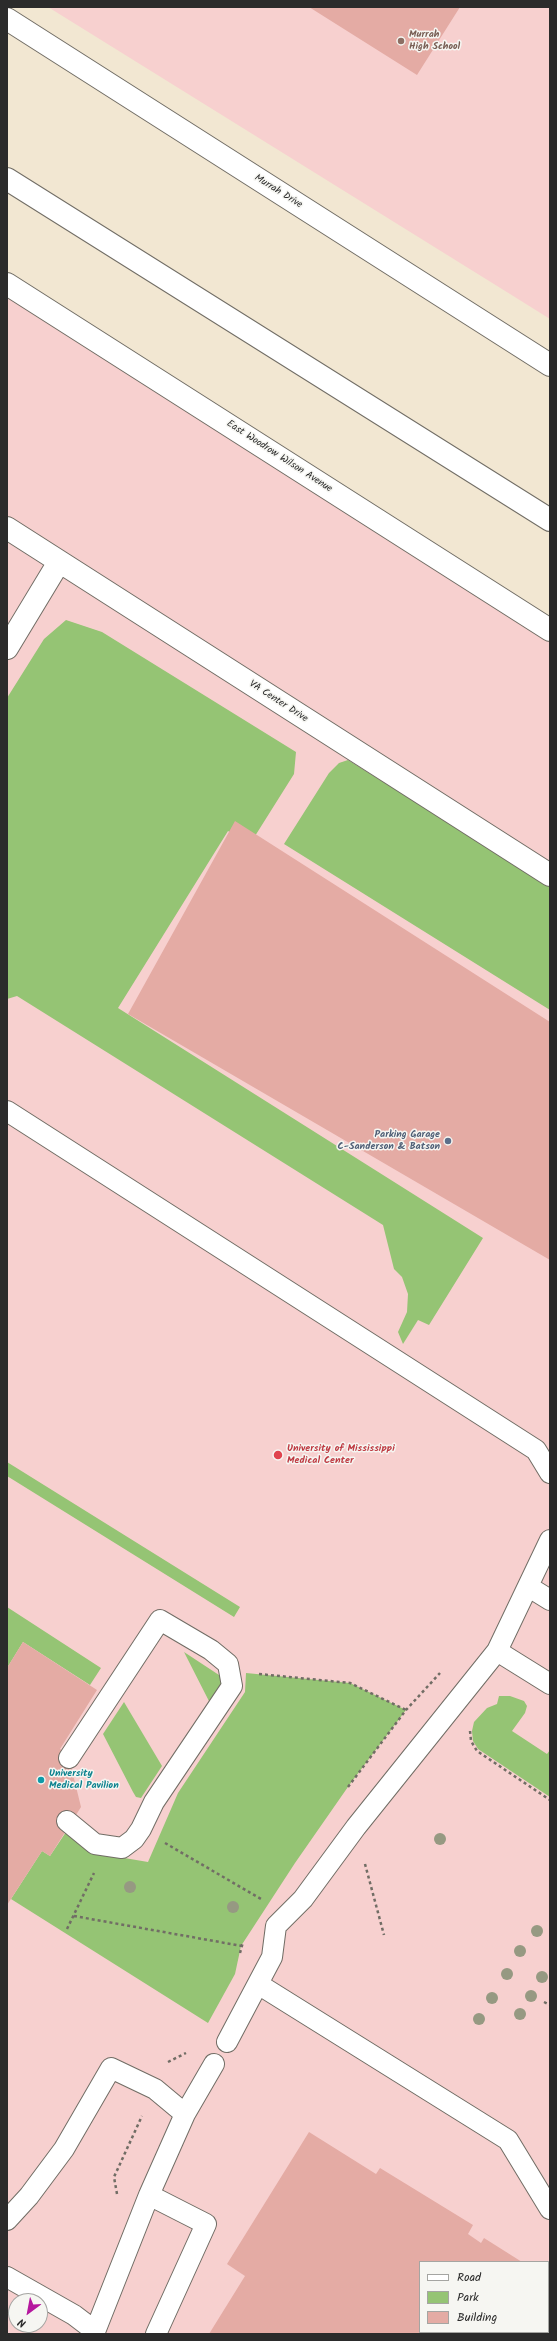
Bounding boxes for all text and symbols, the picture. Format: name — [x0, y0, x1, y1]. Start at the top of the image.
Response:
place label: Murrah High School — [409, 29, 460, 52]
marker: Murrah High School — [396, 36, 406, 46]
street label: Murrah Drive — [252, 173, 304, 211]
street label: East Woodrow Wilson Avenue — [224, 418, 334, 496]
street label: VA Center Drive — [246, 679, 310, 725]
place label: Parking Garage C-Sanderson & Batson — [338, 1129, 440, 1152]
marker: Parking Garage C-Sanderson & Batson — [443, 1136, 453, 1146]
place label: University of Mississippi Medical Center — [287, 1443, 395, 1466]
marker: University of Mississippi Medical Center — [272, 1449, 284, 1461]
place label: University Medical Pavilion — [49, 1768, 119, 1792]
marker: University Medical Pavilion — [36, 1775, 46, 1785]
legend — [419, 2261, 549, 2333]
text: Road — [457, 2268, 481, 2287]
text: Park — [457, 2288, 479, 2307]
north arrow — [8, 2293, 48, 2333]
text: Building — [457, 2308, 497, 2327]
text: N — [14, 2313, 30, 2332]

